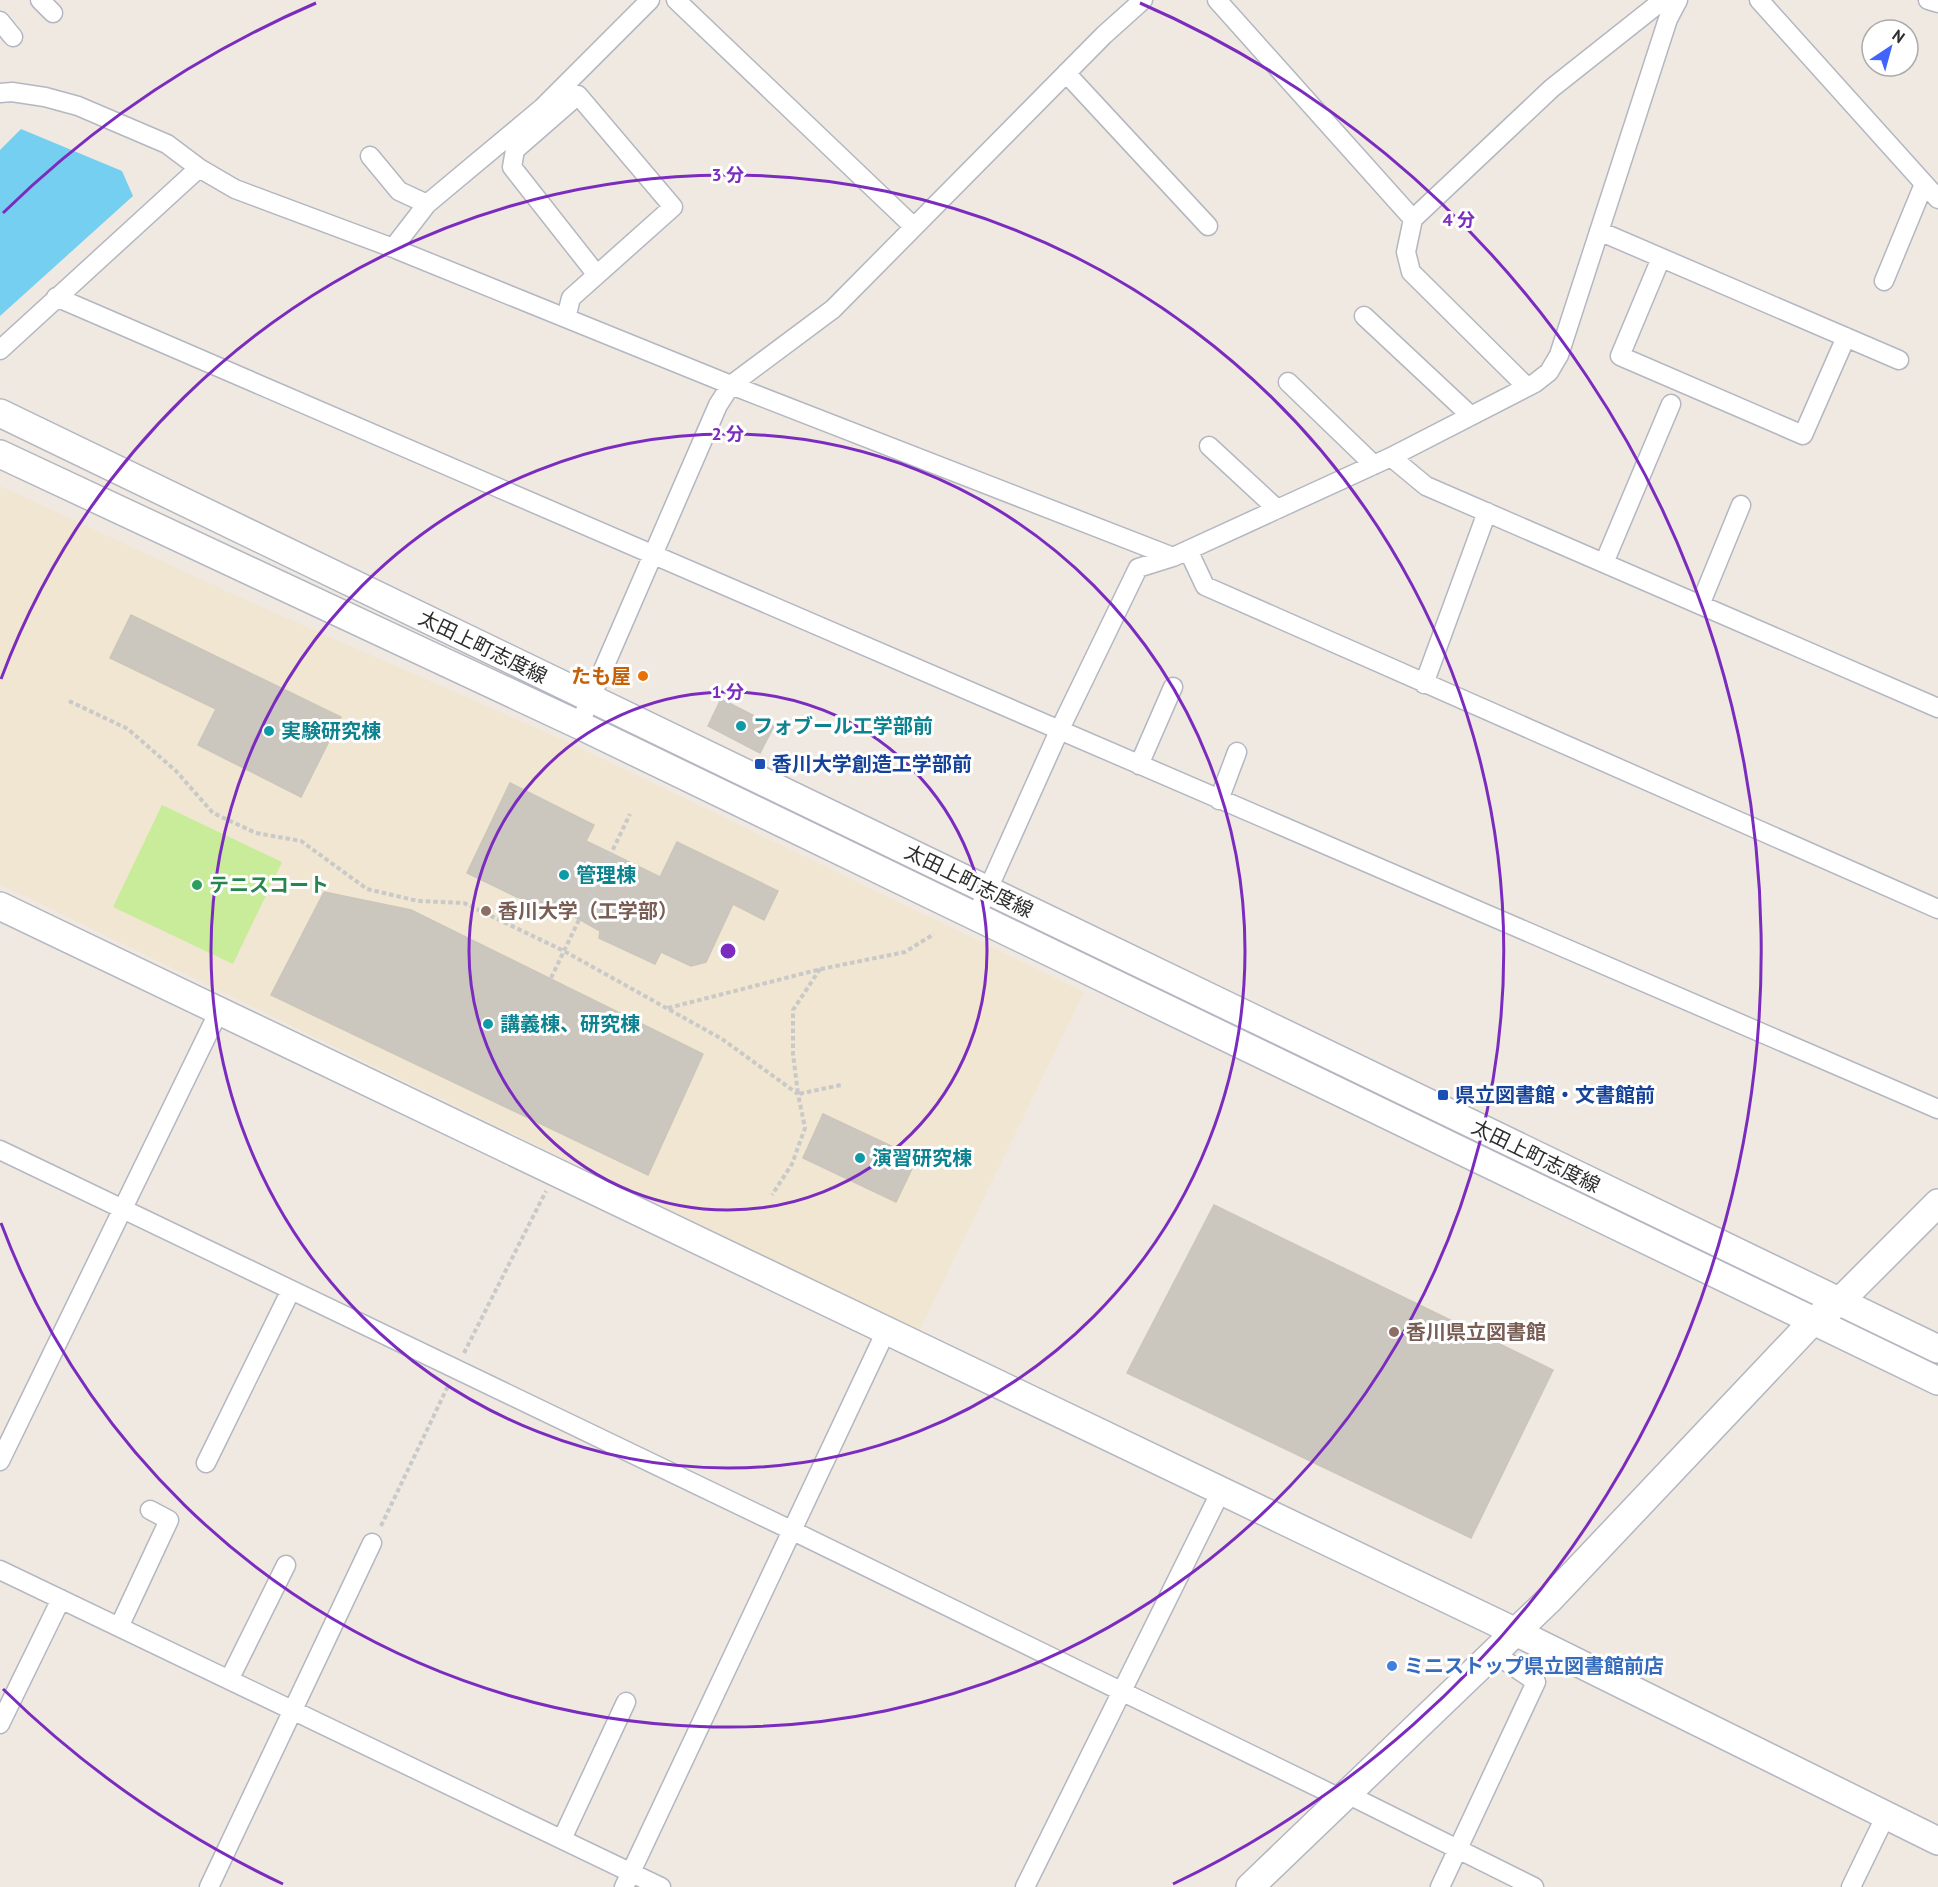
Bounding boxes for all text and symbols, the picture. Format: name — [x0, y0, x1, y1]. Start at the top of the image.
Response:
north arrow — [1860, 18, 1920, 78]
text: N — [1889, 25, 1909, 47]
text: 3 分 — [712, 163, 744, 186]
text: 4 分 — [1443, 208, 1475, 231]
text: 2 分 — [712, 422, 744, 445]
street label: 太田上町志度線 — [414, 605, 552, 689]
place label: たも屋 — [571, 663, 631, 689]
marker: たも屋 — [636, 669, 650, 683]
text: 1 分 — [712, 680, 744, 703]
place label: フォブール工学部前 — [753, 713, 933, 739]
place label: 実験研究棟 — [281, 718, 381, 744]
marker: フォブール工学部前 — [734, 719, 748, 733]
marker: 実験研究棟 — [262, 724, 276, 738]
place label: 香川大学創造工学部前 — [772, 751, 972, 777]
marker: 香川大学創造工学部前 — [753, 757, 767, 771]
street label: 太田上町志度線 — [900, 839, 1038, 923]
place label: 管理棟 — [576, 862, 636, 888]
marker: 管理棟 — [557, 868, 571, 882]
place label: テニスコート — [209, 872, 329, 898]
marker: テニスコート — [190, 878, 204, 892]
place label: 香川大学（工学部） — [498, 898, 678, 924]
marker: 香川大学（工学部） — [479, 904, 493, 918]
centre of rings — [718, 941, 738, 961]
place label: 講義棟、研究棟 — [500, 1011, 640, 1037]
marker: 講義棟、研究棟 — [481, 1017, 495, 1031]
place label: 県立図書館・文書館前 — [1455, 1082, 1655, 1108]
marker: 県立図書館・文書館前 — [1436, 1088, 1450, 1102]
street label: 太田上町志度線 — [1467, 1114, 1605, 1198]
place label: 演習研究棟 — [872, 1145, 972, 1171]
marker: 演習研究棟 — [853, 1151, 867, 1165]
place label: 香川県立図書館 — [1406, 1319, 1546, 1345]
marker: 香川県立図書館 — [1387, 1325, 1401, 1339]
place label: ミニストップ県立図書館前店 — [1404, 1653, 1664, 1679]
marker: ミニストップ県立図書館前店 — [1385, 1659, 1399, 1673]

